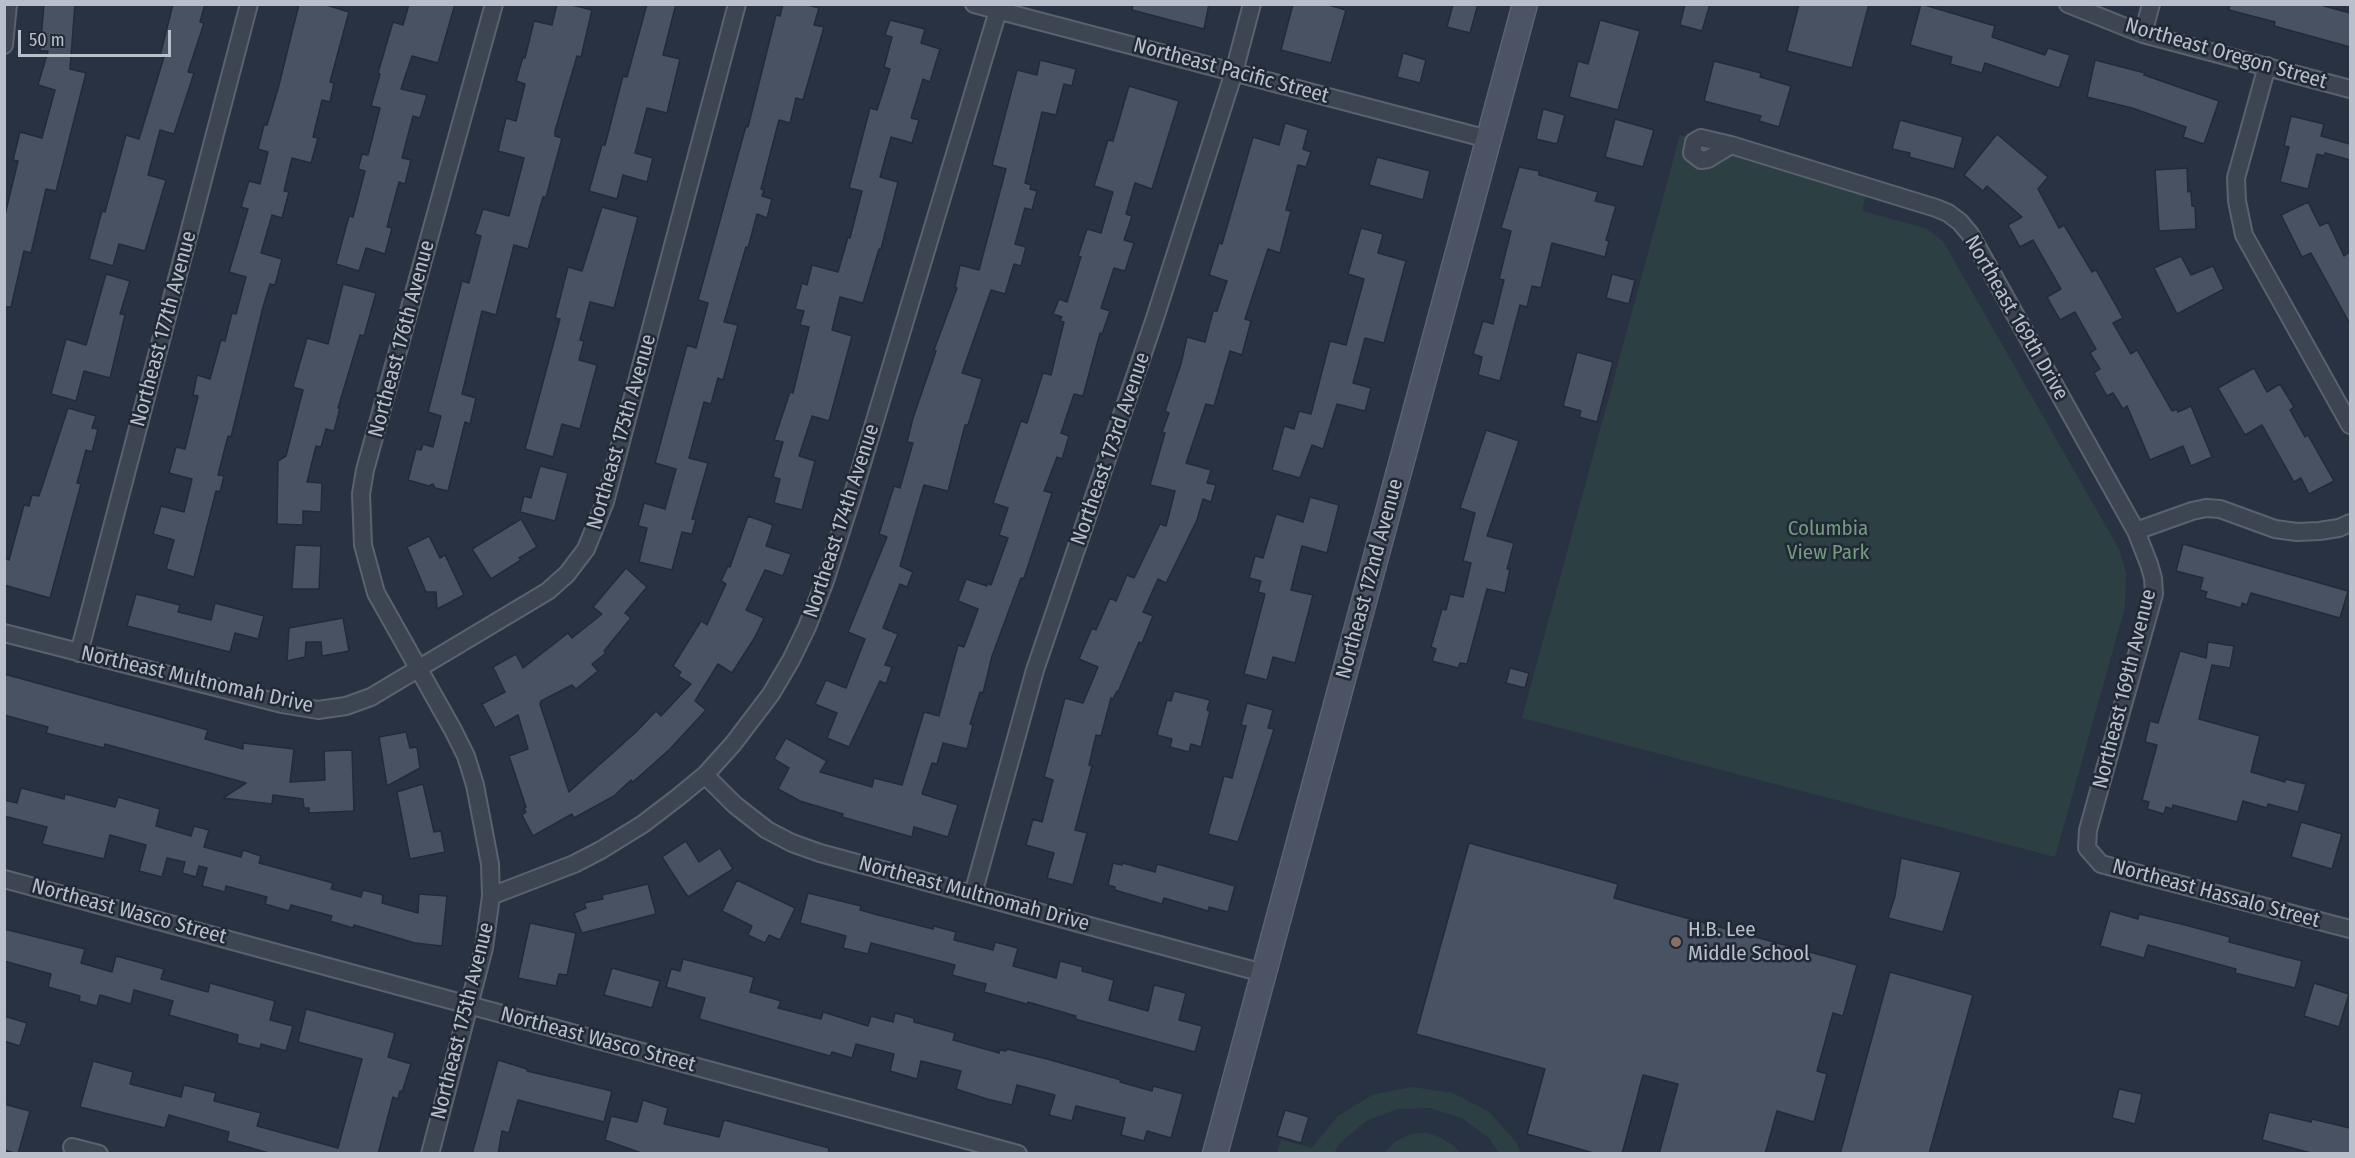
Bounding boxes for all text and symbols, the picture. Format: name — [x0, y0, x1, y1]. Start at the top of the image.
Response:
street label: Northeast Oregon Street — [2122, 13, 2330, 95]
scale bar — [21, 18, 174, 56]
text: 50 m — [29, 29, 65, 51]
street label: Northeast Pacific Street — [1131, 33, 1331, 109]
street label: Northeast 177th Avenue — [126, 228, 202, 430]
street label: Northeast 169th Drive — [1959, 231, 2073, 405]
street label: Northeast 176th Avenue — [364, 238, 440, 440]
street label: Northeast 175th Avenue — [582, 331, 662, 533]
street label: Northeast 173rd Avenue — [1066, 349, 1156, 549]
street label: Northeast 174th Avenue — [799, 421, 885, 621]
street label: Northeast 172nd Avenue — [1331, 476, 1409, 682]
park label: Columbia View Park — [1787, 516, 1869, 566]
street label: Northeast 169th Avenue — [2088, 587, 2162, 791]
street label: Northeast Multnomah Drive — [78, 641, 316, 719]
street label: Northeast Multnomah Drive — [856, 851, 1092, 937]
street label: Northeast Hassalo Street — [2110, 854, 2322, 934]
street label: Northeast Wasco Street — [29, 874, 229, 950]
place label: H.B. Lee Middle School — [1688, 917, 1810, 967]
street label: Northeast 175th Avenue — [426, 920, 500, 1122]
marker: H.B. Lee Middle School — [1669, 935, 1683, 949]
street label: Northeast Wasco Street — [498, 1002, 698, 1078]

